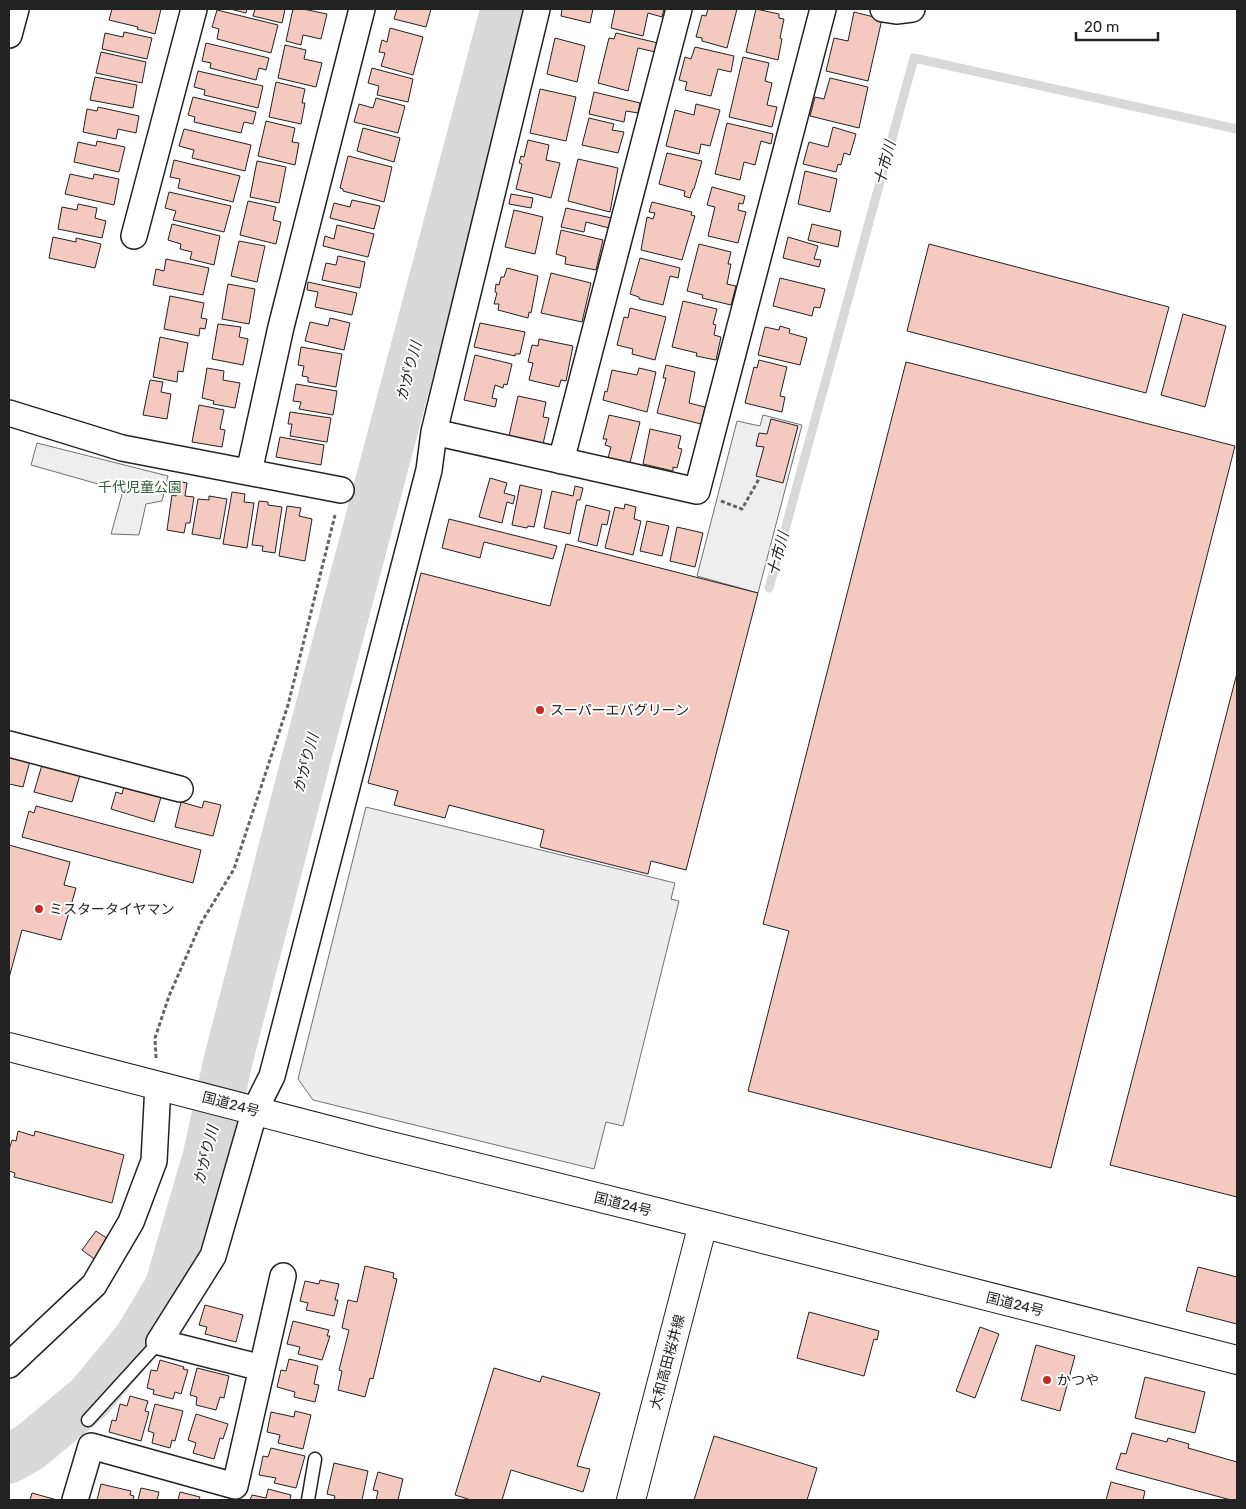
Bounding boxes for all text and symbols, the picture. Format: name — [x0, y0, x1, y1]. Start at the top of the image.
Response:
scale bar — [1076, 10, 1158, 42]
text: 20 m — [1084, 18, 1119, 36]
water label: 十市川 — [870, 137, 900, 187]
water label: かがり川 — [393, 338, 426, 402]
park label: 千代児童公園 — [98, 479, 182, 496]
water label: 十市川 — [763, 528, 793, 578]
place label: スーパーエバグリーン — [550, 702, 689, 719]
marker: スーパーエバグリーン — [534, 704, 546, 716]
water label: かがり川 — [290, 730, 323, 794]
place label: ミスタータイヤマン — [49, 901, 175, 918]
marker: ミスタータイヤマン — [33, 903, 45, 915]
street label: 国道24号 — [200, 1089, 261, 1120]
water label: かがり川 — [190, 1122, 222, 1186]
street label: 国道24号 — [592, 1189, 653, 1220]
street label: 国道24号 — [984, 1289, 1045, 1320]
street label: 大和高田桜井線 — [647, 1313, 688, 1412]
place label: かつや — [1057, 1372, 1099, 1389]
marker: かつや — [1041, 1374, 1053, 1386]

